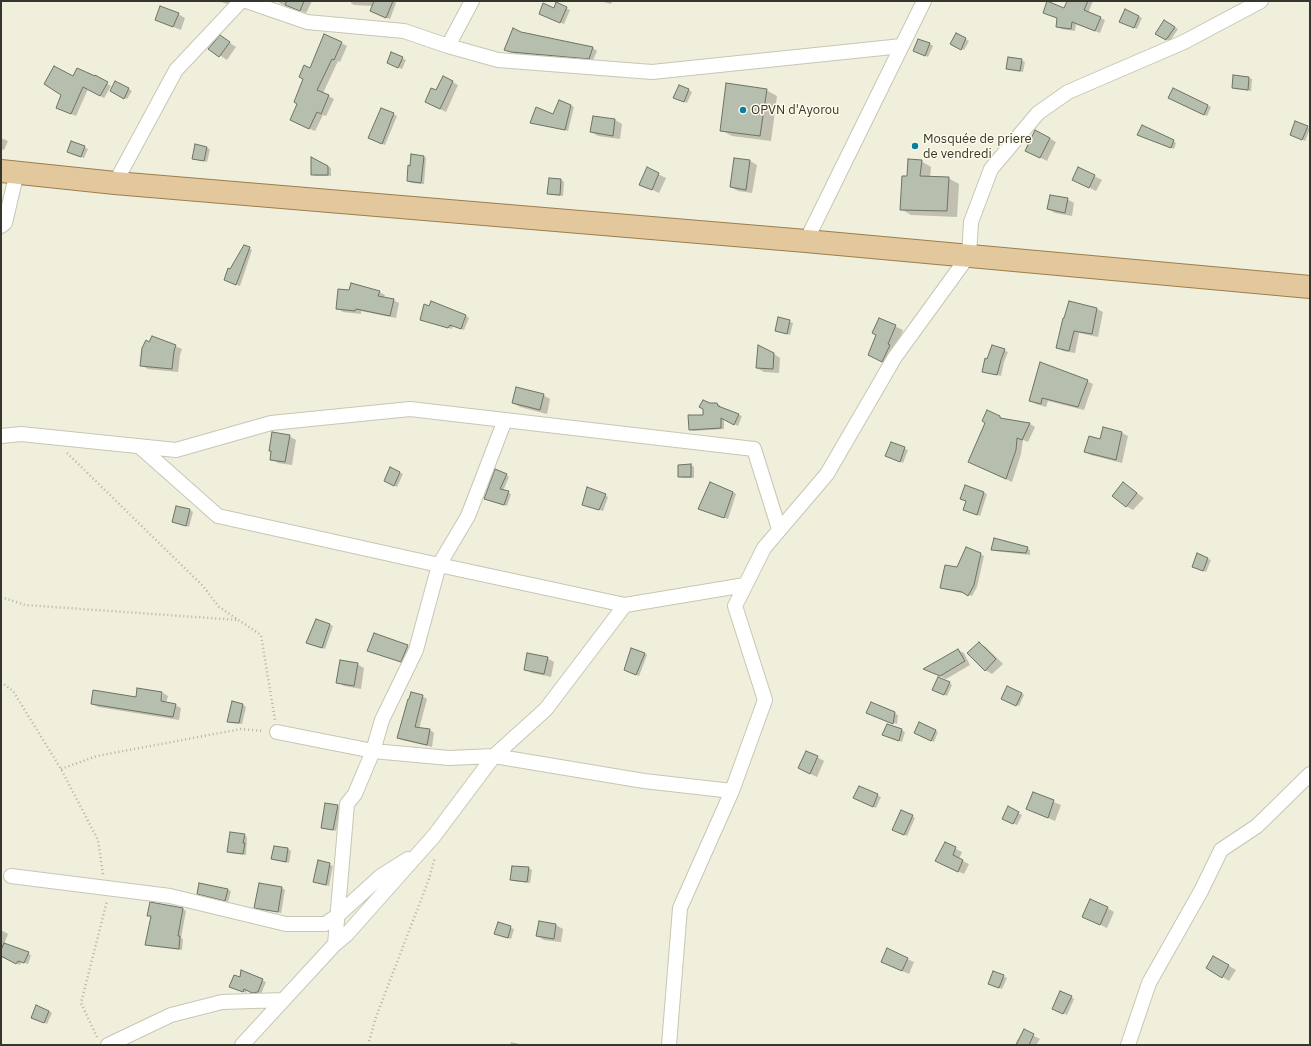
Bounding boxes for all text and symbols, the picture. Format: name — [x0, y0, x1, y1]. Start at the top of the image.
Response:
place label: OPVN d'Ayorou — [751, 102, 840, 118]
marker: OPVN d'Ayorou — [738, 105, 748, 115]
place label: Mosquée de priere de vendredi — [923, 131, 1032, 162]
marker: Mosquée de priere de vendredi — [910, 141, 920, 151]

